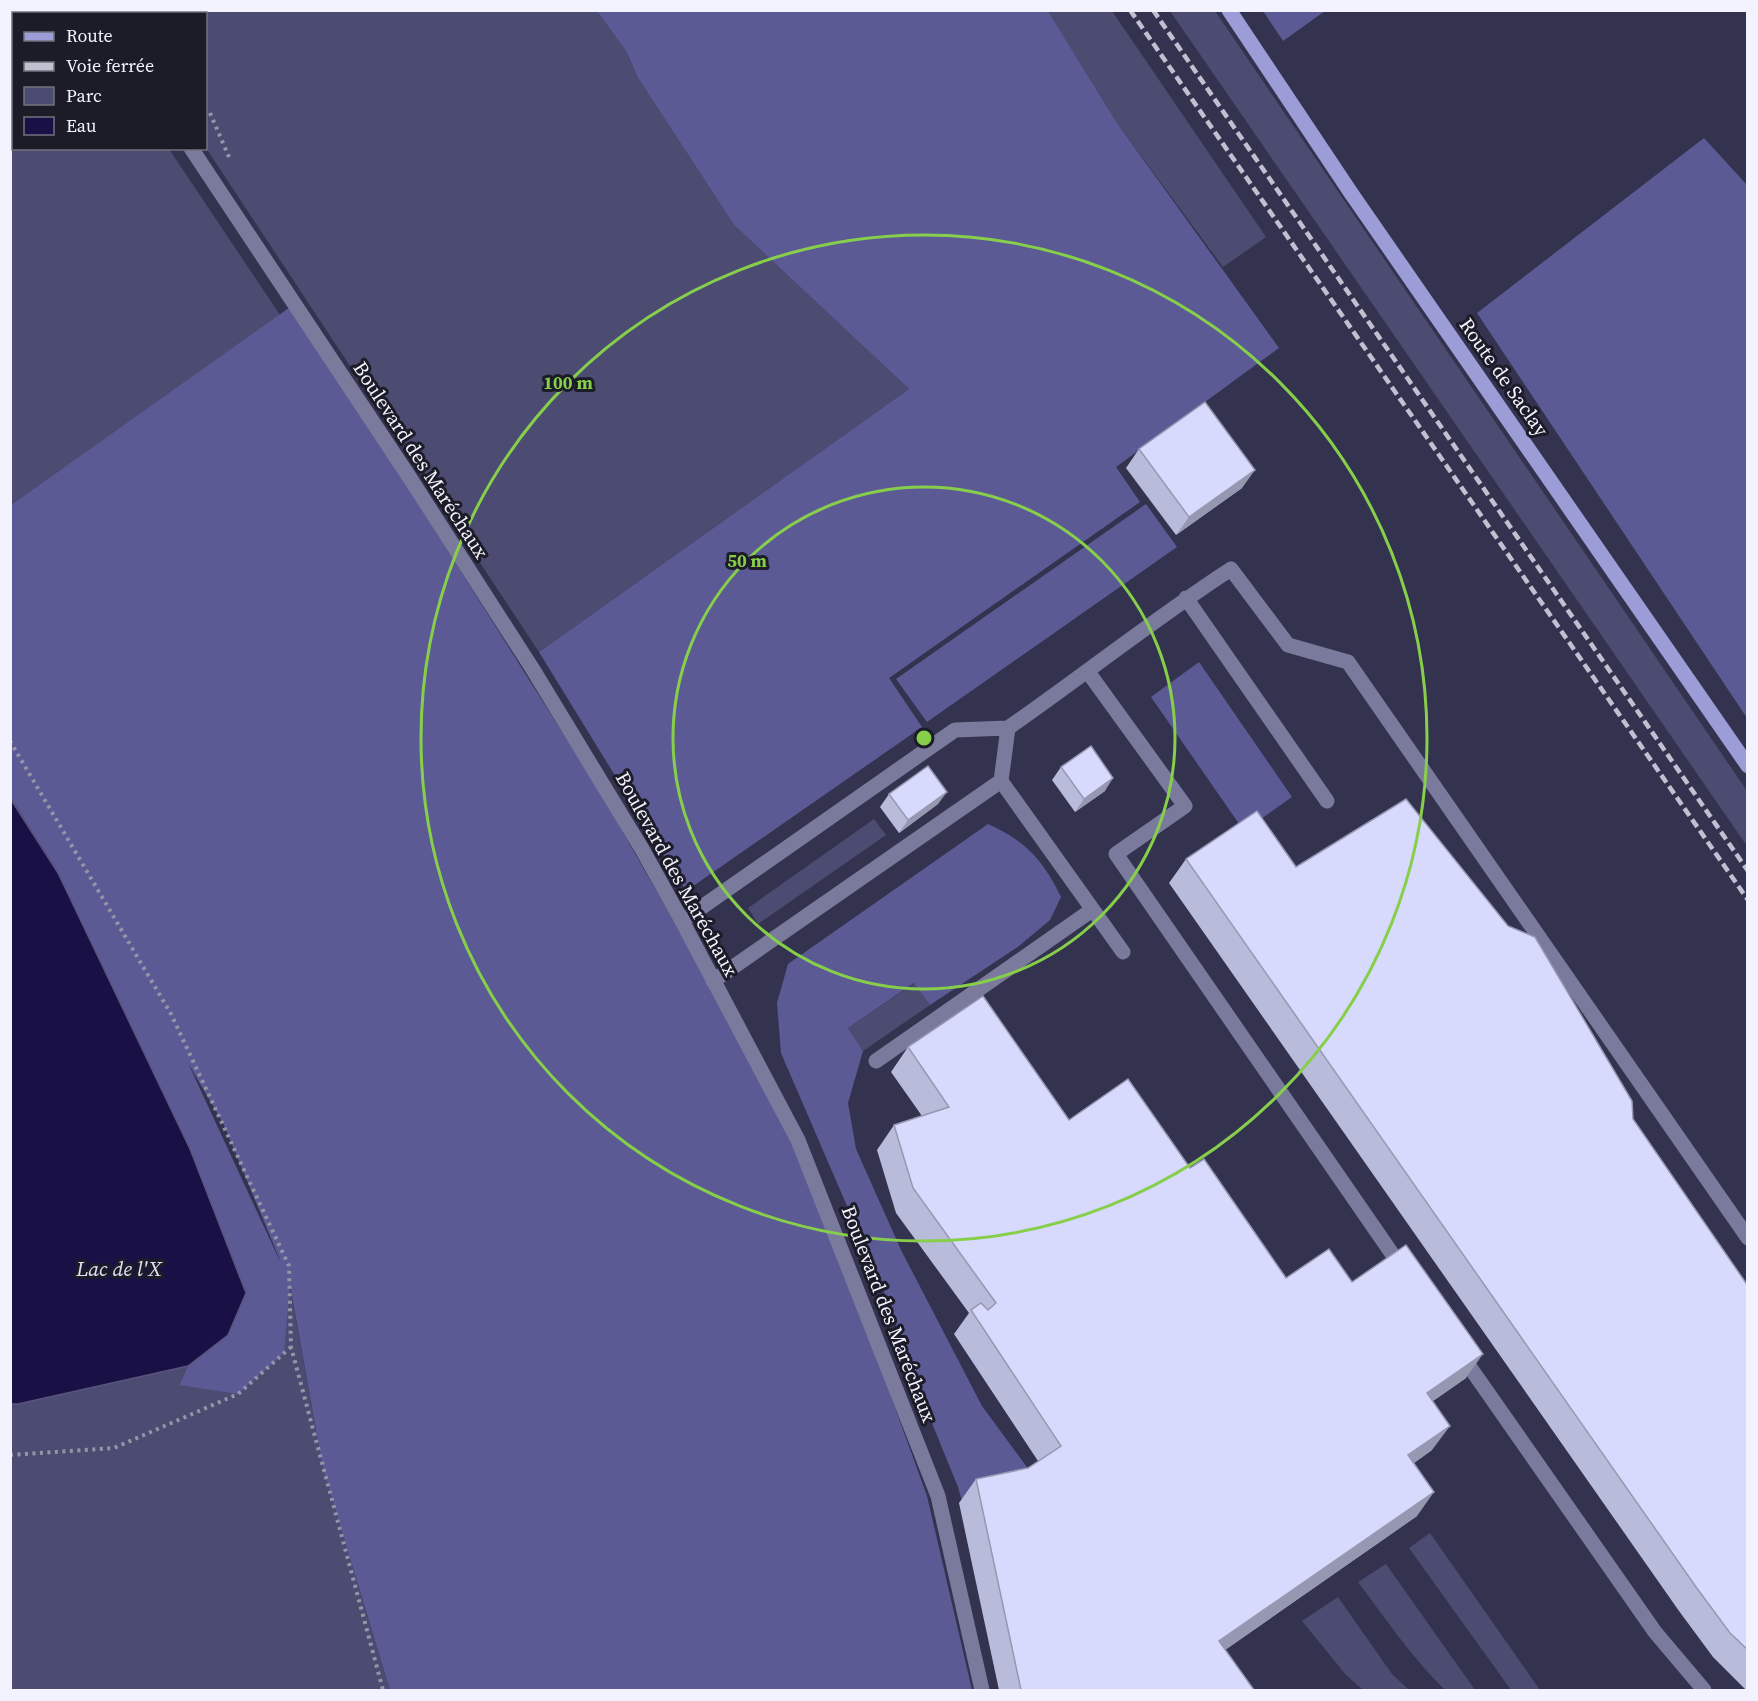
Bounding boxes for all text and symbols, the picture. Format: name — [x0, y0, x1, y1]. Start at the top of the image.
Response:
legend — [12, 12, 207, 150]
text: Route — [66, 23, 113, 48]
text: Voie ferrée — [66, 53, 154, 78]
text: Parc — [66, 83, 102, 108]
text: Eau — [66, 113, 97, 138]
street label: Route de Saclay — [1453, 312, 1556, 442]
street label: Boulevard des Maréchaux — [347, 356, 496, 565]
text: 100 m — [543, 370, 593, 395]
text: 50 m — [727, 548, 767, 573]
centre of rings — [914, 728, 934, 748]
street label: Boulevard des Maréchaux — [609, 767, 745, 982]
street label: Boulevard des Maréchaux — [835, 1202, 943, 1427]
water label: Lac de l'X — [75, 1254, 163, 1283]

